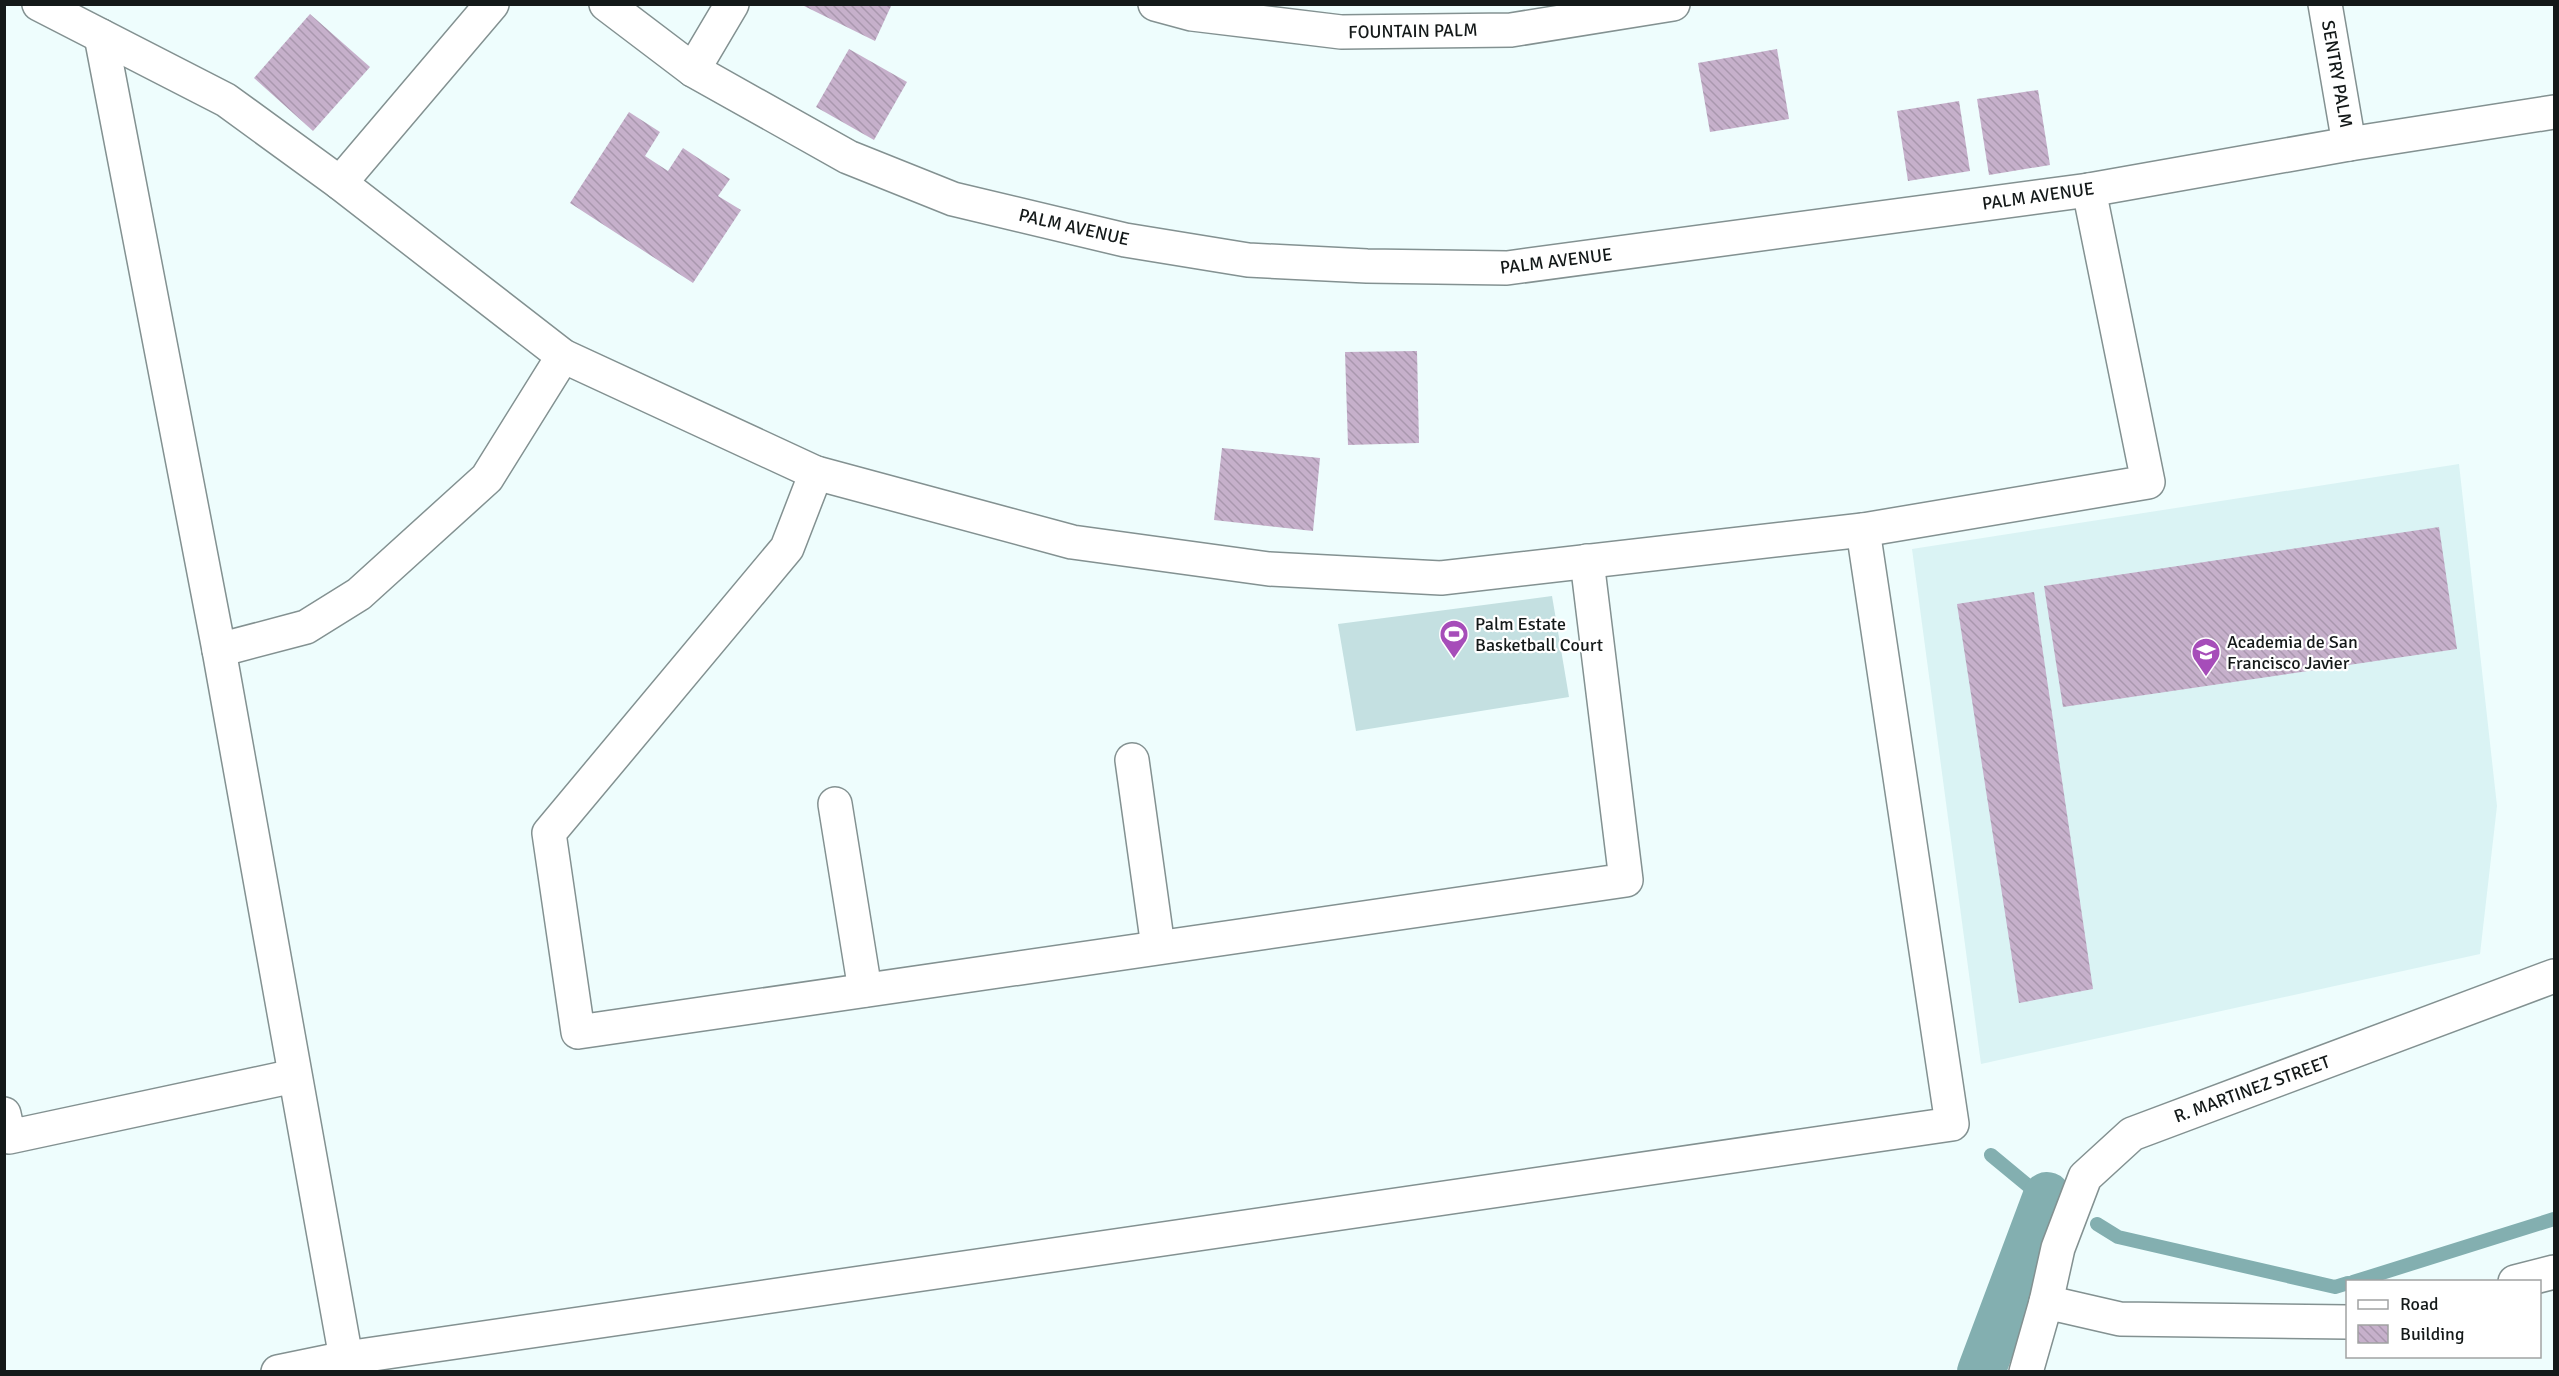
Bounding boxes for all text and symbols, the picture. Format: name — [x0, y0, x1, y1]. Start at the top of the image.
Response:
street label: FOUNTAIN PALM — [1348, 19, 1478, 43]
street label: SENTRY PALM — [2317, 19, 2357, 129]
street label: PALM AVENUE — [1981, 177, 2095, 215]
street label: PALM AVENUE — [1017, 204, 1131, 250]
street label: PALM AVENUE — [1499, 243, 1613, 279]
place label: Palm Estate Basketball Court — [1475, 613, 1603, 656]
sports icon: Palm Estate Basketball Court — [1438, 618, 1470, 660]
place label: Academia de San Francisco Javier — [2227, 631, 2358, 674]
school or university icon: Academia de San Francisco Javier — [2190, 636, 2222, 678]
street label: R. MARTINEZ STREET — [2171, 1050, 2333, 1127]
legend — [2346, 1280, 2541, 1358]
text: Road — [2400, 1293, 2439, 1315]
text: Building — [2400, 1323, 2464, 1345]

